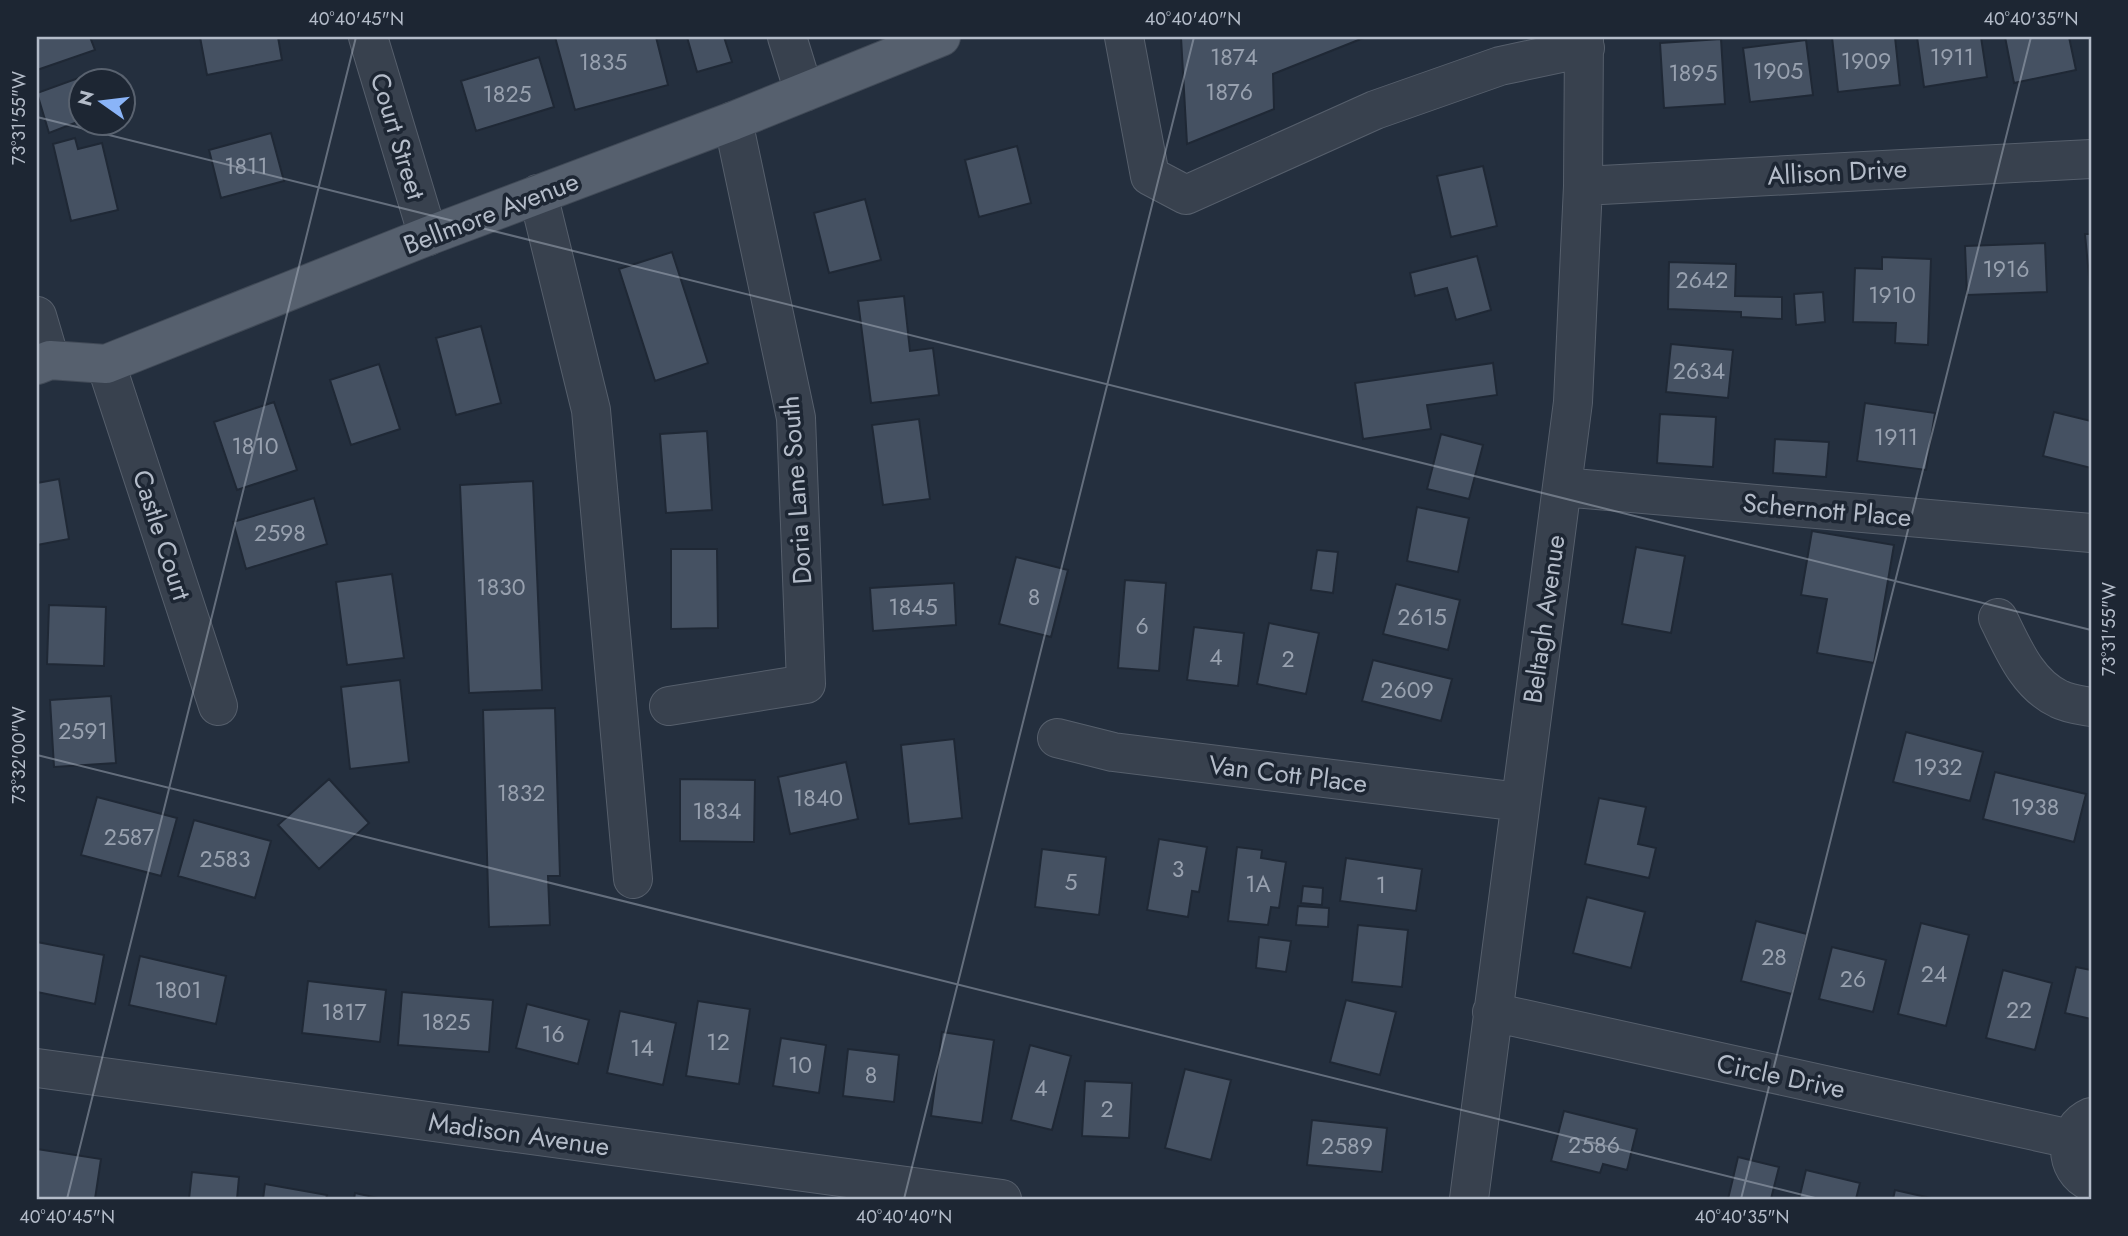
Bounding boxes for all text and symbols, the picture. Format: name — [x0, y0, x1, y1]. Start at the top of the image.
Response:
text: 40°40'45"N — [308, 6, 404, 32]
text: 40°40'40"N — [1145, 6, 1241, 32]
text: 40°40'35"N — [1983, 6, 2079, 32]
house number: 1874 — [1210, 40, 1258, 74]
house number: 1911 — [1930, 40, 1974, 74]
house number: 1909 — [1841, 44, 1891, 78]
house number: 1835 — [579, 45, 627, 79]
house number: 1905 — [1753, 54, 1803, 88]
house number: 1895 — [1668, 56, 1718, 90]
north arrow — [66, 66, 136, 136]
street label: Court Street — [361, 68, 435, 205]
text: 73°31'55"W — [6, 71, 32, 165]
house number: 1876 — [1205, 75, 1253, 109]
house number: 1825 — [483, 77, 532, 111]
text: N — [71, 87, 101, 109]
house number: 1811 — [224, 149, 268, 183]
street label: Allison Drive — [1766, 149, 1908, 195]
street label: Bellmore Avenue — [398, 162, 584, 264]
house number: 1916 — [1982, 252, 2030, 286]
house number: 2642 — [1676, 263, 1728, 297]
house number: 1910 — [1868, 278, 1916, 312]
house number: 2634 — [1673, 354, 1725, 388]
street label: Doria Lane South — [770, 394, 822, 586]
house number: 1911 — [1874, 420, 1918, 454]
house number: 1810 — [231, 429, 279, 463]
street label: Castle Court — [123, 465, 201, 606]
street label: Schernott Place — [1741, 484, 1913, 536]
house number: 2598 — [254, 516, 306, 550]
street label: Beltagh Avenue — [1513, 532, 1575, 706]
house number: 1830 — [476, 570, 526, 604]
house number: 8 — [1028, 580, 1040, 614]
text: 73°31'55"W — [2096, 582, 2122, 676]
house number: 1845 — [888, 590, 938, 624]
house number: 2615 — [1397, 600, 1447, 634]
house number: 6 — [1135, 609, 1149, 643]
house number: 4 — [1209, 640, 1223, 674]
house number: 2 — [1281, 642, 1295, 676]
house number: 2609 — [1380, 673, 1434, 707]
text: 73°32'00"W — [6, 706, 32, 804]
house number: 2591 — [58, 714, 108, 748]
street label: Van Cott Place — [1207, 745, 1369, 803]
house number: 1932 — [1913, 750, 1963, 784]
house number: 1832 — [497, 776, 545, 810]
house number: 1840 — [793, 781, 843, 815]
house number: 1938 — [2011, 790, 2059, 824]
house number: 1834 — [693, 794, 741, 828]
house number: 2587 — [104, 820, 154, 854]
house number: 2583 — [199, 842, 251, 876]
house number: 3 — [1172, 852, 1184, 886]
house number: 5 — [1065, 865, 1078, 899]
house number: 1A — [1245, 867, 1272, 901]
house number: 1 — [1376, 868, 1386, 902]
house number: 28 — [1761, 940, 1787, 974]
house number: 24 — [1921, 957, 1947, 991]
house number: 26 — [1840, 962, 1866, 996]
house number: 1801 — [154, 973, 202, 1007]
house number: 22 — [2006, 993, 2032, 1027]
house number: 1817 — [321, 995, 367, 1029]
house number: 1825 — [422, 1005, 471, 1039]
house number: 16 — [541, 1017, 565, 1051]
house number: 12 — [706, 1025, 730, 1059]
house number: 14 — [630, 1031, 654, 1065]
street label: Circle Drive — [1713, 1044, 1849, 1108]
house number: 10 — [788, 1048, 812, 1082]
house number: 8 — [865, 1058, 877, 1092]
house number: 4 — [1034, 1071, 1048, 1105]
house number: 2 — [1100, 1092, 1114, 1126]
street label: Madison Avenue — [426, 1103, 612, 1165]
house number: 2586 — [1568, 1128, 1620, 1162]
house number: 2589 — [1321, 1129, 1373, 1163]
text: 40°40'45"N — [19, 1204, 115, 1230]
text: 40°40'40"N — [856, 1204, 952, 1230]
text: 40°40'35"N — [1694, 1204, 1790, 1230]

